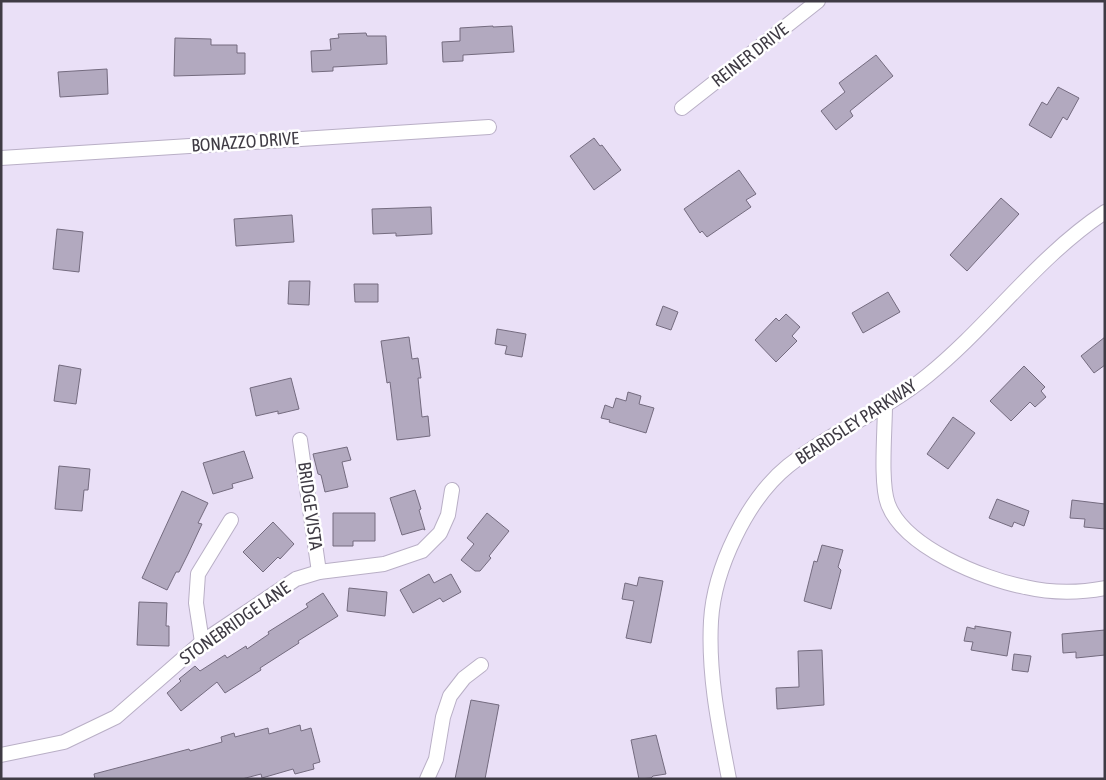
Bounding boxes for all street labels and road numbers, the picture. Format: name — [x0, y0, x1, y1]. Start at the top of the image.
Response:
street label: REINER DRIVE — [707, 18, 792, 91]
street label: BONAZZO DRIVE — [190, 127, 300, 156]
street label: BEARDSLEY PARKWAY — [791, 375, 920, 469]
street label: BRIDGE VISTA — [294, 460, 327, 552]
street label: STONEBRIDGE LANE — [176, 577, 294, 668]

